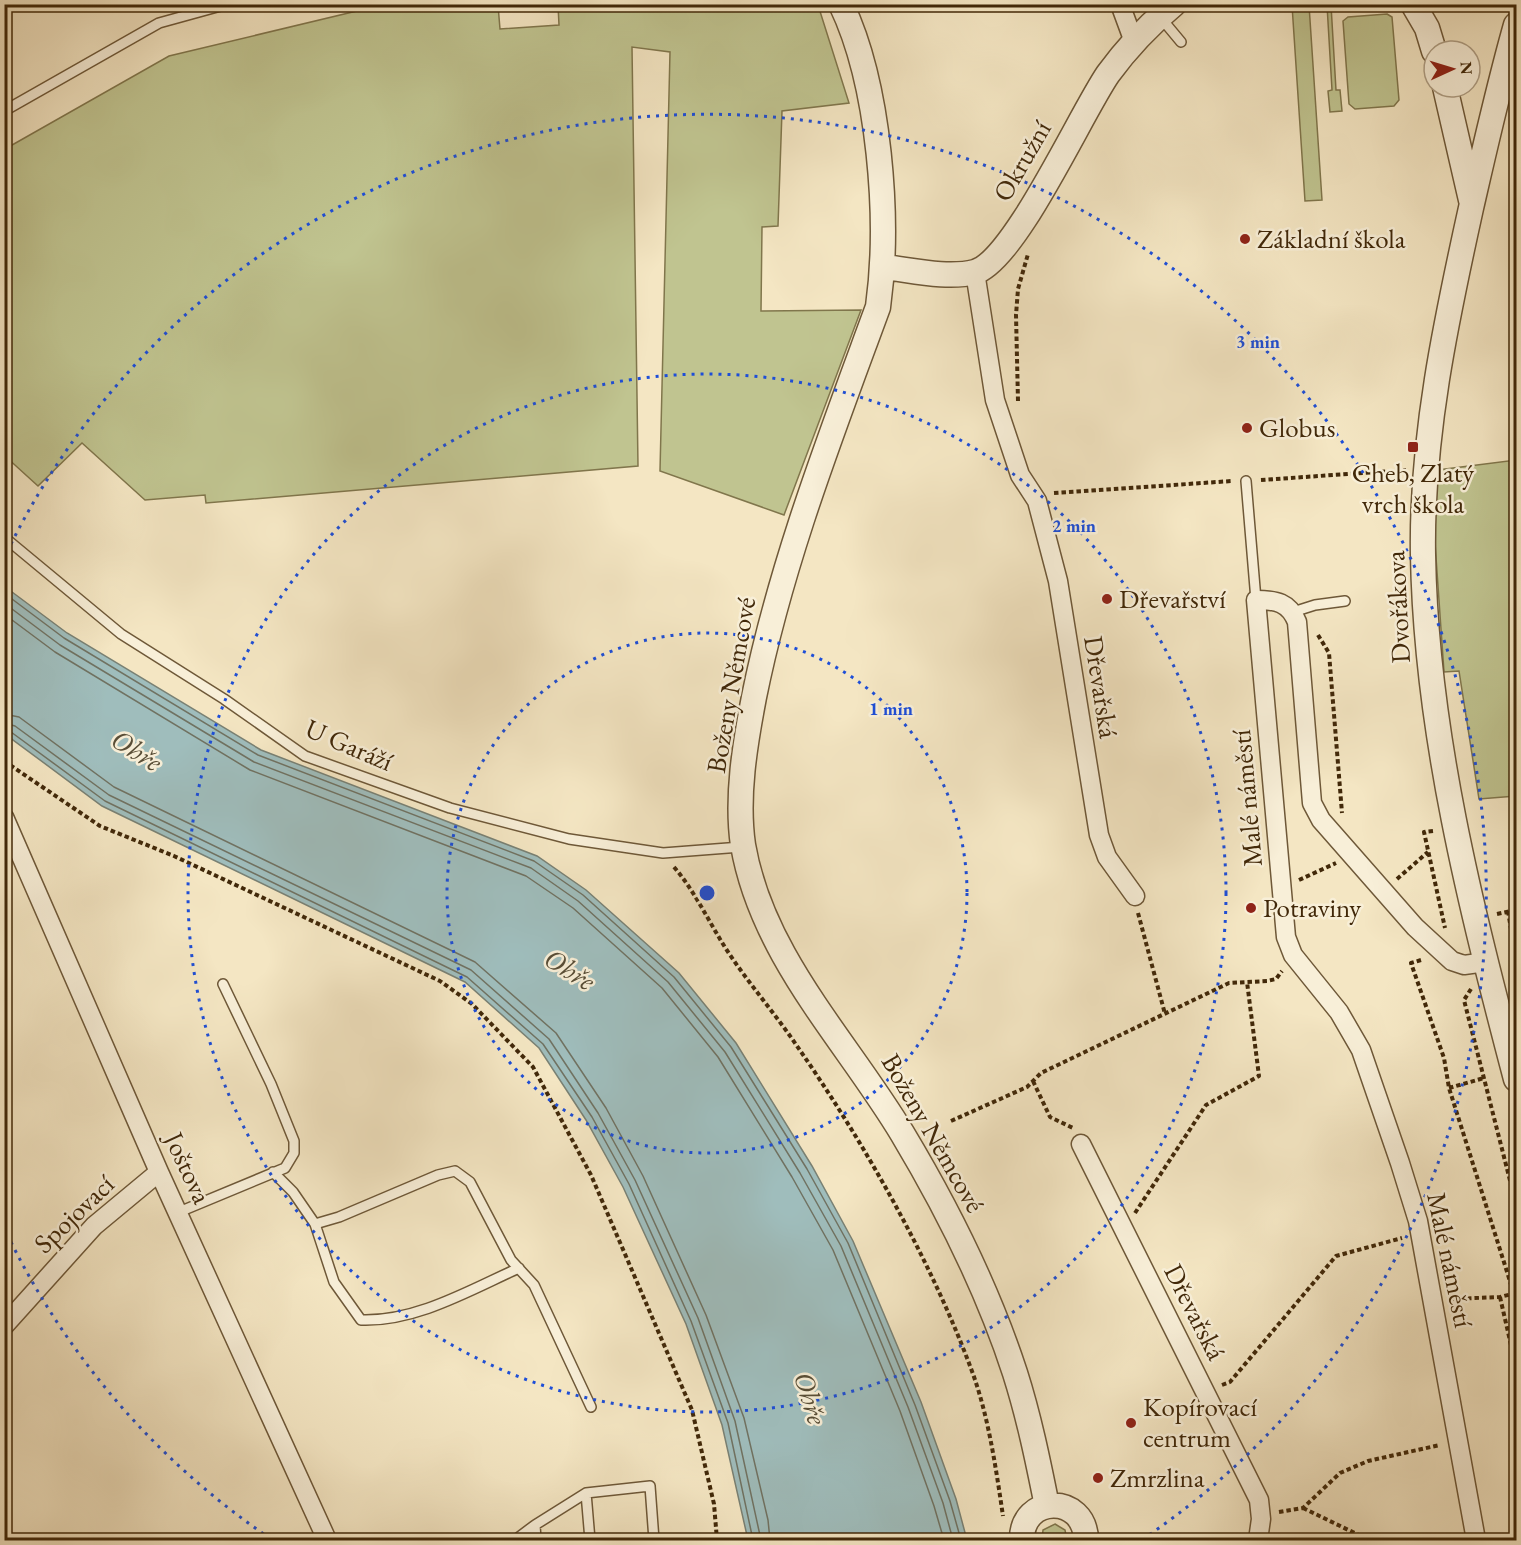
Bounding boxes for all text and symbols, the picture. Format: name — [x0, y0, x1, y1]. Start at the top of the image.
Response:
north arrow — [1422, 39, 1482, 99]
text: N — [1456, 61, 1477, 75]
street label: Okružní — [985, 114, 1059, 207]
place label: Základní škola — [1257, 221, 1406, 256]
marker: Základní škola — [1238, 232, 1252, 246]
text: 3 min — [1236, 330, 1280, 353]
place label: Globus — [1259, 410, 1335, 445]
marker: Globus — [1240, 421, 1254, 435]
marker: Cheb, Zlatý vrch škola — [1406, 440, 1420, 454]
place label: Cheb, Zlatý vrch škola — [1352, 455, 1474, 521]
text: 2 min — [1052, 514, 1096, 537]
street label: Dvořákova — [1377, 550, 1418, 664]
place label: Dřevařství — [1119, 581, 1226, 616]
marker: Dřevařství — [1100, 592, 1114, 606]
street label: Boženy Němcové — [698, 594, 763, 776]
street label: Dřevařská — [1076, 633, 1127, 741]
text: 1 min — [869, 697, 913, 720]
street label: U Garáží — [300, 710, 399, 779]
water label: Ohře — [105, 721, 169, 780]
street label: Malé náměstí — [1223, 728, 1270, 868]
centre of rings — [697, 883, 717, 903]
place label: Potraviny — [1263, 890, 1361, 925]
marker: Potraviny — [1244, 901, 1258, 915]
water label: Ohře — [538, 940, 602, 999]
street label: Boženy Němcové — [874, 1047, 993, 1219]
street label: Joštova — [156, 1125, 220, 1209]
street label: Spojovací — [26, 1166, 122, 1261]
street label: Malé náměstí — [1419, 1189, 1482, 1331]
street label: Dřevařská — [1156, 1258, 1235, 1366]
water label: Ohře — [786, 1367, 836, 1429]
place label: Kopírovací centrum — [1143, 1389, 1258, 1455]
marker: Kopírovací centrum — [1124, 1416, 1138, 1430]
place label: Zmrzlina — [1110, 1460, 1205, 1495]
marker: Zmrzlina — [1091, 1471, 1105, 1485]

